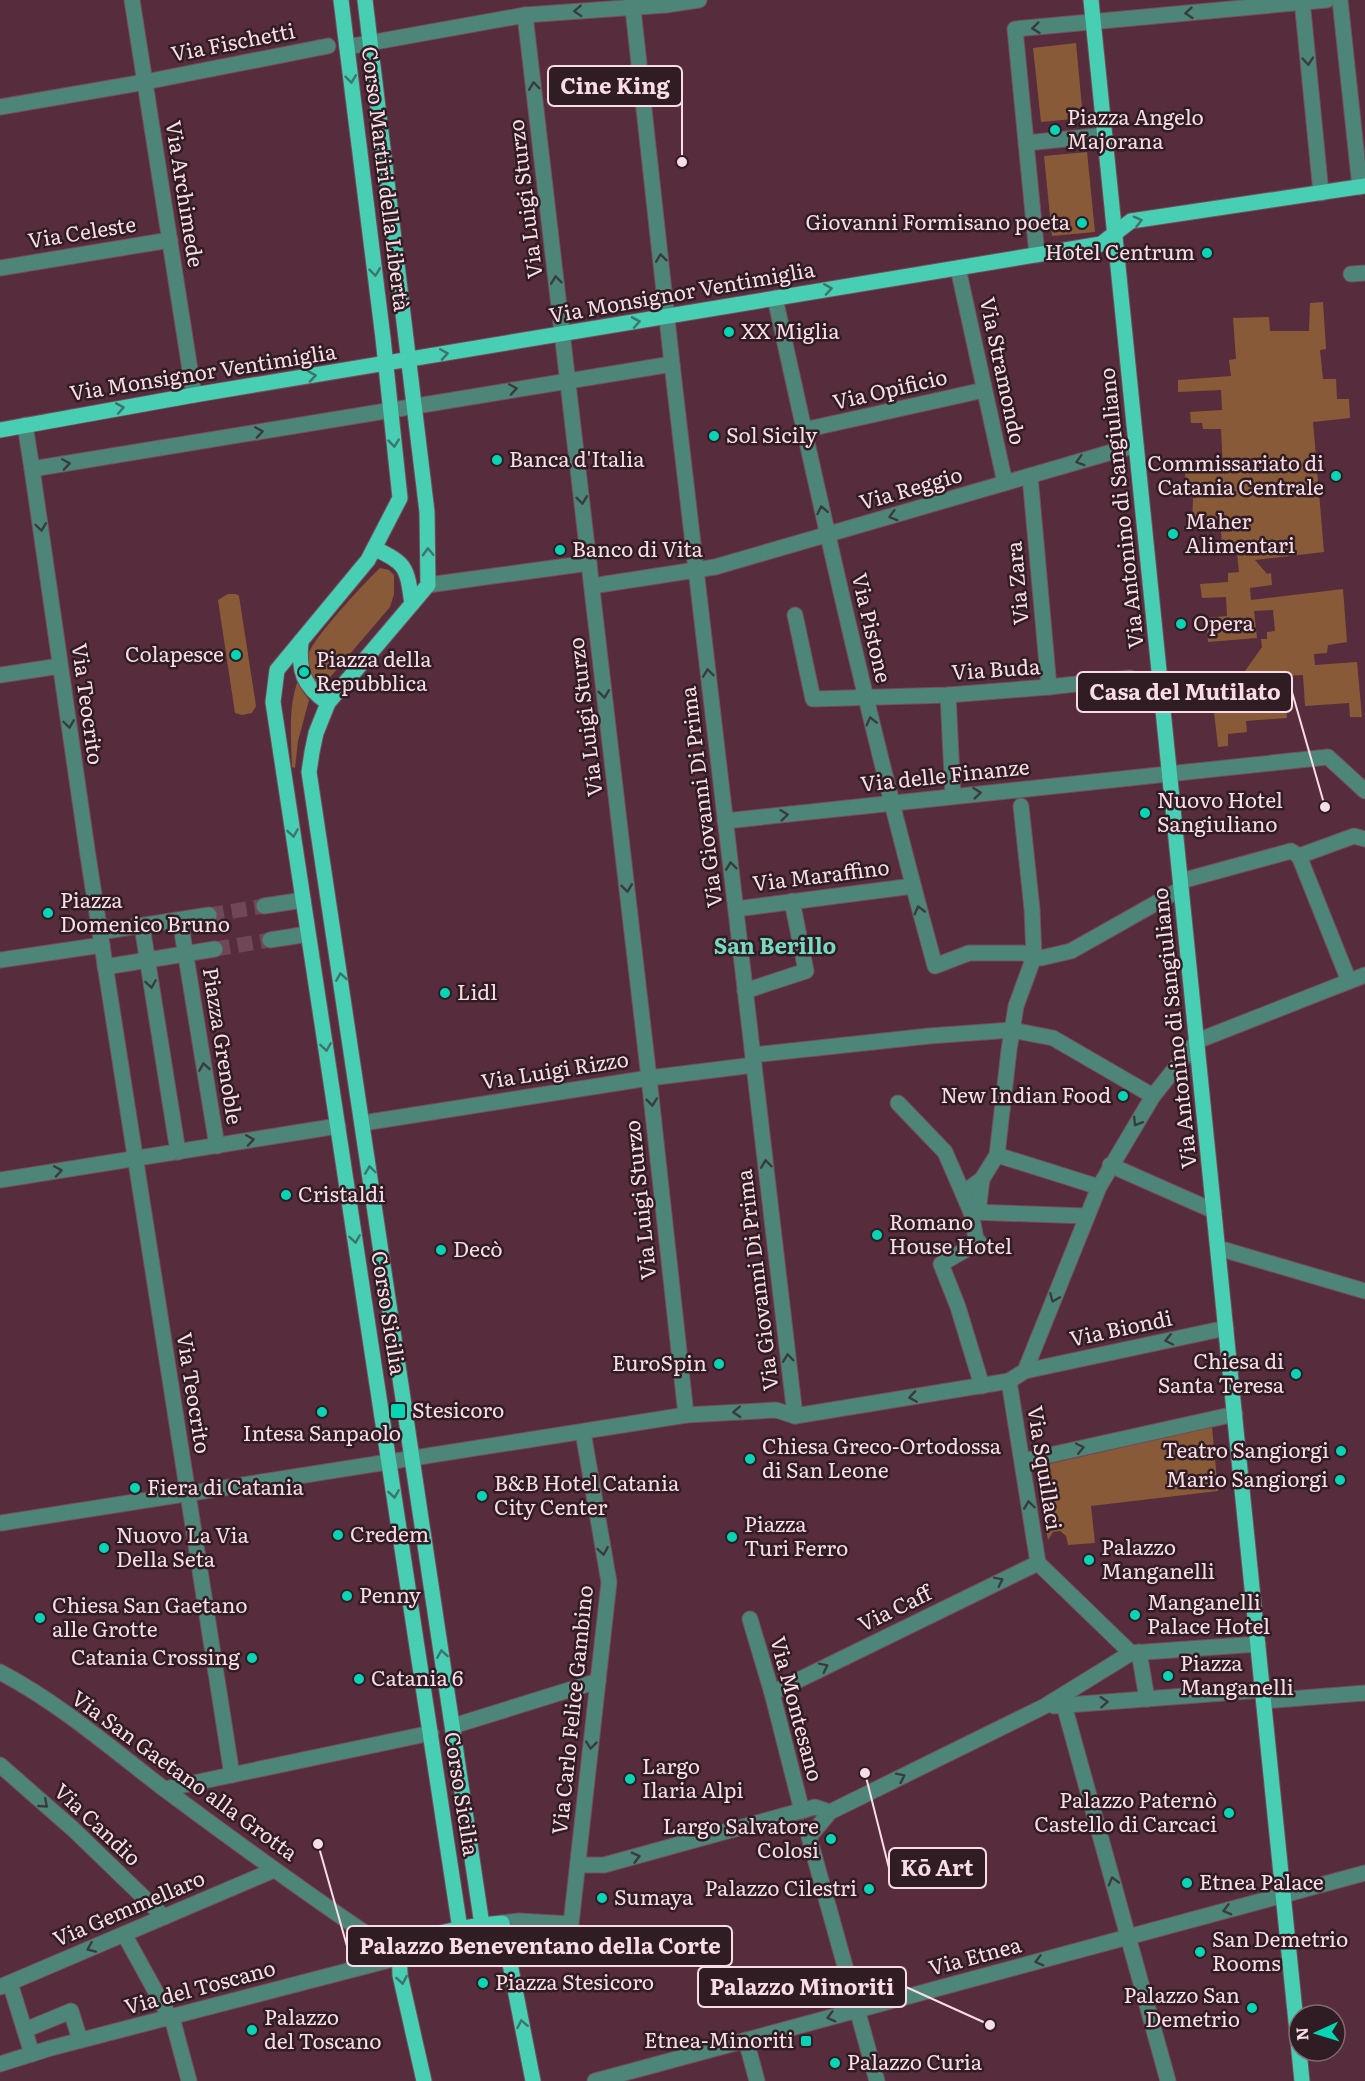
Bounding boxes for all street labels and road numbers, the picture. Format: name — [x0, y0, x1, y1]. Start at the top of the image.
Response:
street label: Via Fischetti — [168, 13, 297, 68]
street label: Corso Martiri della Libertà — [356, 44, 419, 314]
street label: Via Archimede — [160, 118, 213, 269]
street label: Via Luigi Sturzo — [498, 118, 549, 281]
street label: Via Celeste — [25, 207, 138, 254]
street label: Via Monsignor Ventimiglia — [546, 252, 818, 329]
street label: Via Stramondo — [974, 294, 1035, 447]
street label: Via Monsignor Ventimiglia — [67, 334, 339, 407]
street label: Via Opificio — [829, 359, 950, 416]
street label: Via Antonino di Sangiuliano — [1089, 366, 1150, 650]
street label: Via Reggio — [855, 457, 966, 516]
street label: Via Zara — [996, 539, 1035, 626]
street label: Via Pistone — [846, 569, 901, 685]
street label: Via Luigi Sturzo — [558, 636, 609, 799]
street label: Via Teocrito — [66, 641, 113, 766]
street label: Via Buda — [950, 649, 1042, 686]
street label: Via Giovanni Di Prima — [670, 684, 728, 910]
street label: Via delle Finanze — [859, 749, 1031, 798]
street label: Via Maraffino — [751, 850, 891, 897]
street label: Via Antonino di Sangiuliano — [1142, 886, 1203, 1170]
street label: Piazza Grenoble — [197, 965, 252, 1126]
street label: Via Luigi Rizzo — [479, 1042, 631, 1095]
street label: Via Luigi Sturzo — [615, 1119, 662, 1282]
street label: Via Giovanni Di Prima — [726, 1167, 784, 1393]
street label: Corso Sicilia — [365, 1248, 416, 1377]
street label: Via Biondi — [1066, 1301, 1175, 1353]
street label: Via Teocrito — [171, 1330, 220, 1455]
street label: Via Squillaci — [1021, 1403, 1072, 1532]
street label: Via Caff — [852, 1575, 938, 1638]
street label: Via Carlo Felice Gambino — [542, 1583, 599, 1836]
street label: Via Montesano — [764, 1632, 833, 1785]
street label: Via San Gaetano alla Grotta — [66, 1681, 306, 1867]
street label: Corso Sicilia — [438, 1729, 489, 1858]
street label: Via Candio — [48, 1775, 149, 1872]
street label: Via Gemmellaro — [47, 1861, 209, 1953]
street label: Via Etnea — [925, 1927, 1025, 1982]
street label: Via del Toscano — [120, 1951, 278, 2021]

